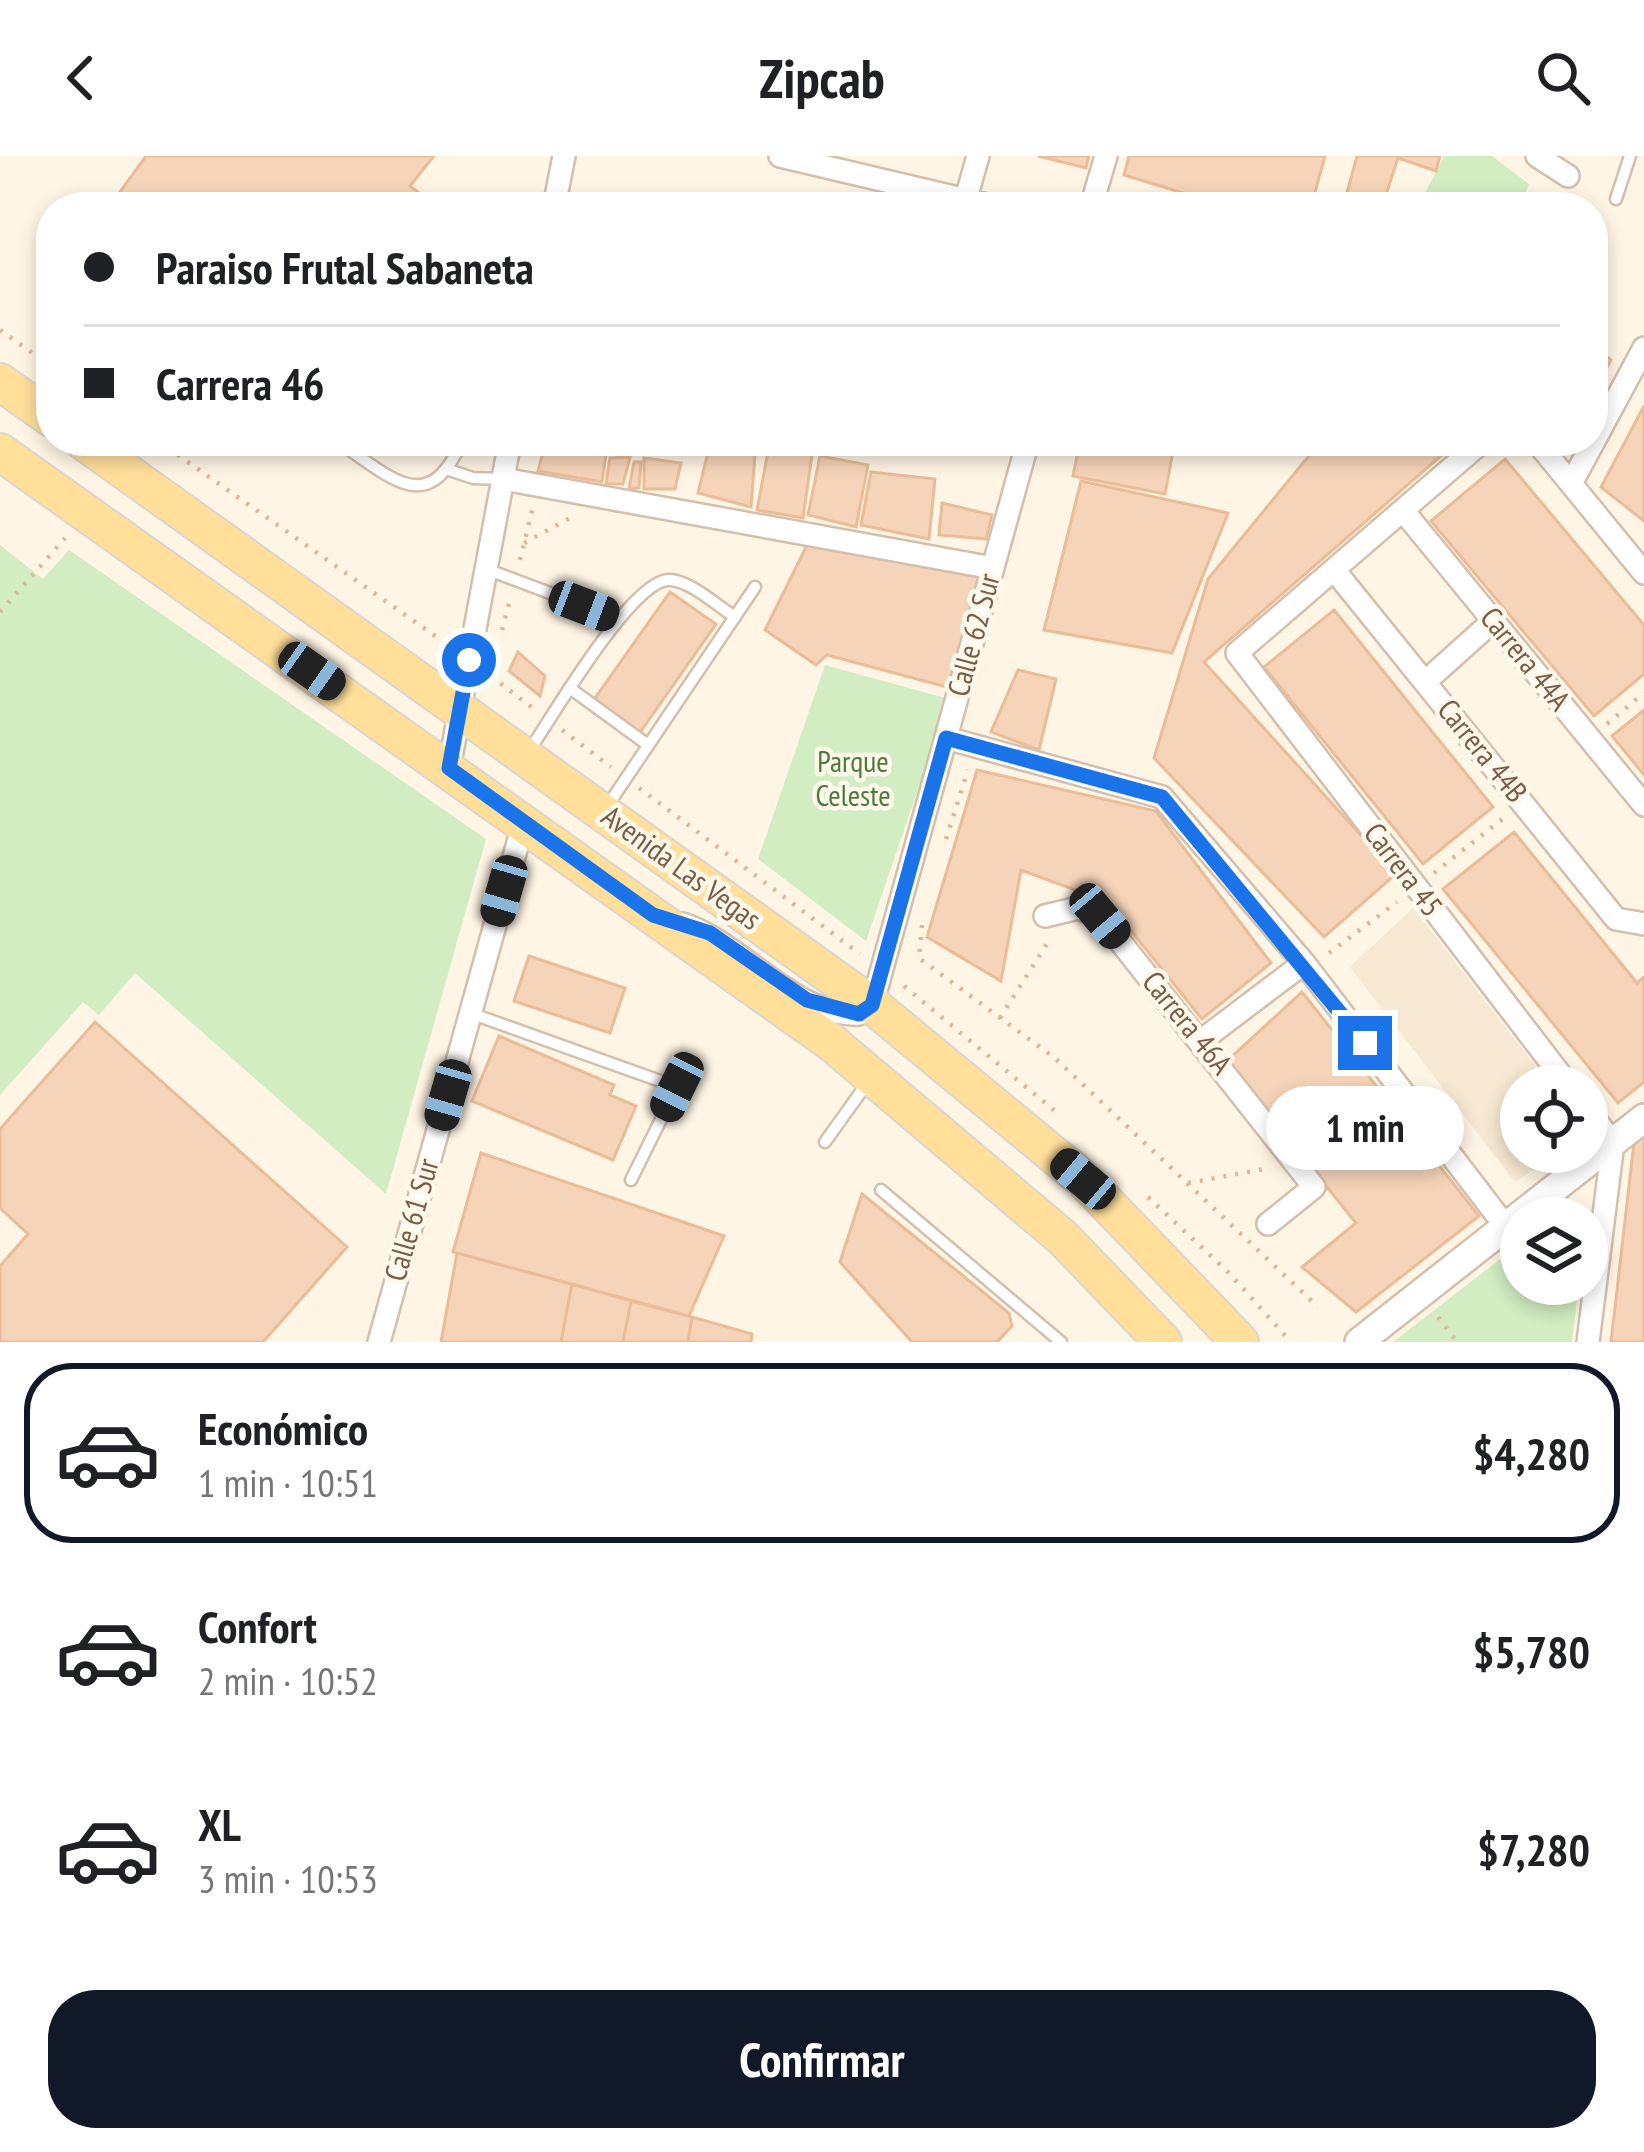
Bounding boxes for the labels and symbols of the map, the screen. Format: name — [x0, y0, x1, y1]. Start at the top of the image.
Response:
street label: Calle 62 Sur — [937, 568, 1008, 700]
car — [544, 576, 624, 636]
street label: Carrera 44A — [1473, 598, 1580, 718]
route start — [442, 633, 496, 687]
car — [272, 636, 352, 706]
street label: Carrera 44B — [1430, 690, 1537, 810]
park label: Parque Celeste — [815, 741, 891, 814]
street label: Avenida Las Vegas — [594, 796, 769, 938]
street label: Carrera 45 — [1356, 814, 1452, 924]
car — [477, 851, 531, 931]
car — [1063, 877, 1137, 955]
street label: Carrera 46A — [1135, 962, 1242, 1082]
route end — [1338, 1016, 1392, 1070]
car — [645, 1047, 709, 1127]
car — [421, 1055, 475, 1135]
callout: 1 min — [1266, 1085, 1464, 1169]
car — [1044, 1142, 1122, 1216]
street label: Calle 61 Sur — [375, 1153, 447, 1285]

